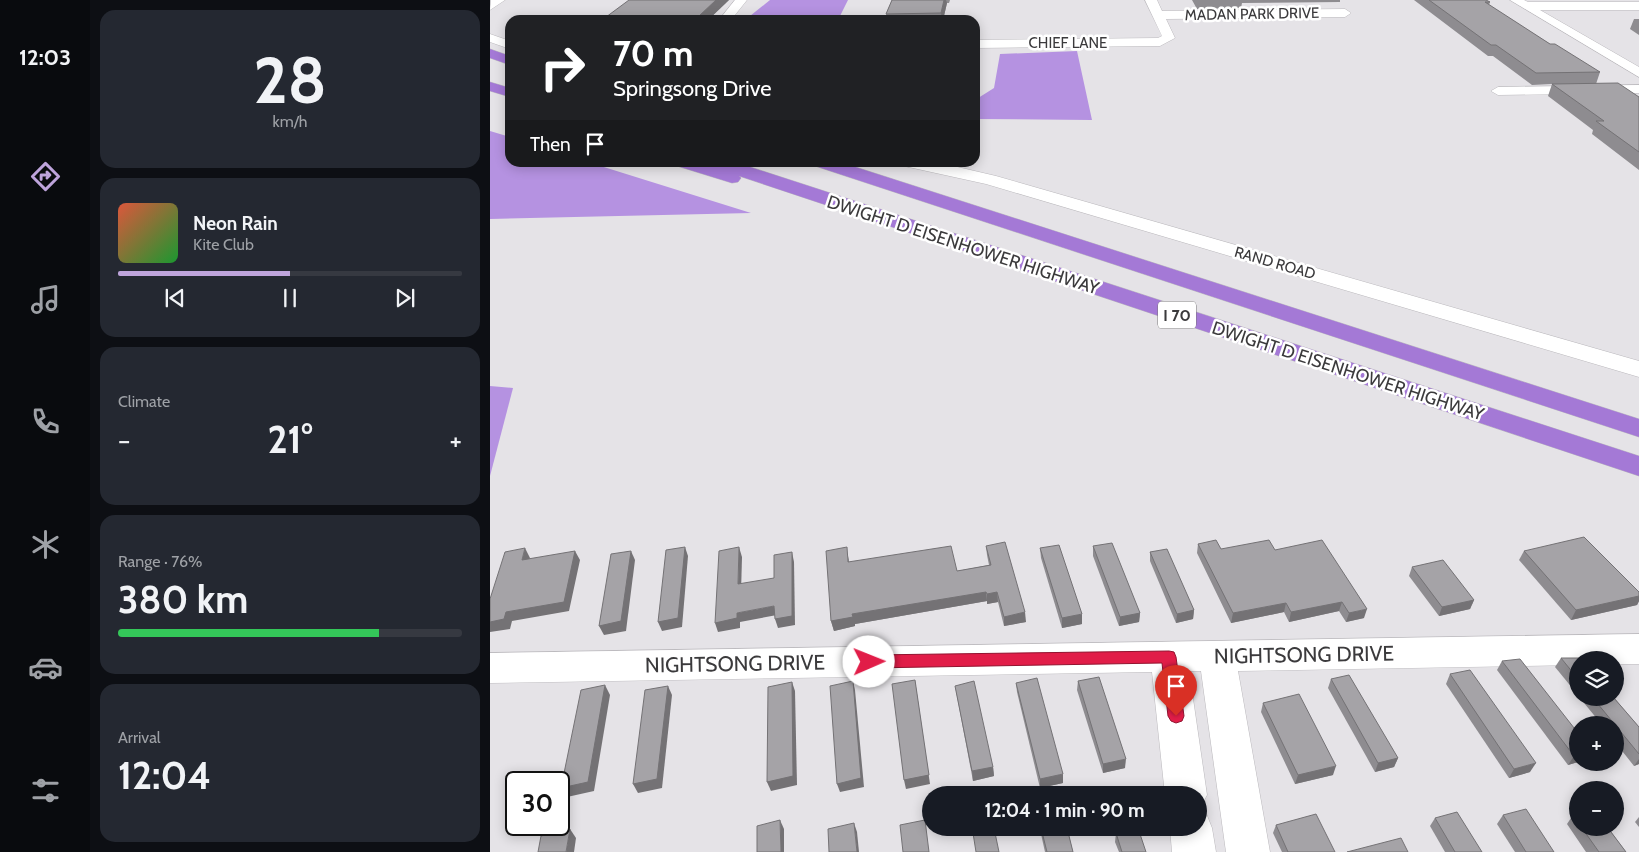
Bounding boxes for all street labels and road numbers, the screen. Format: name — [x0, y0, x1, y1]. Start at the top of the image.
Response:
street label: MADAN PARK DRIVE — [1185, 4, 1319, 24]
street label: CHIEF LANE — [1029, 34, 1107, 52]
street label: DWIGHT D EISENHOWER HIGHWAY — [824, 191, 1103, 300]
street label: RAND ROAD — [1232, 243, 1318, 283]
road number: I 70 — [1158, 302, 1196, 328]
street label: DWIGHT D EISENHOWER HIGHWAY — [1209, 317, 1488, 426]
street label: NIGHTSONG DRIVE — [1214, 640, 1394, 669]
street label: NIGHTSONG DRIVE — [645, 649, 825, 678]

